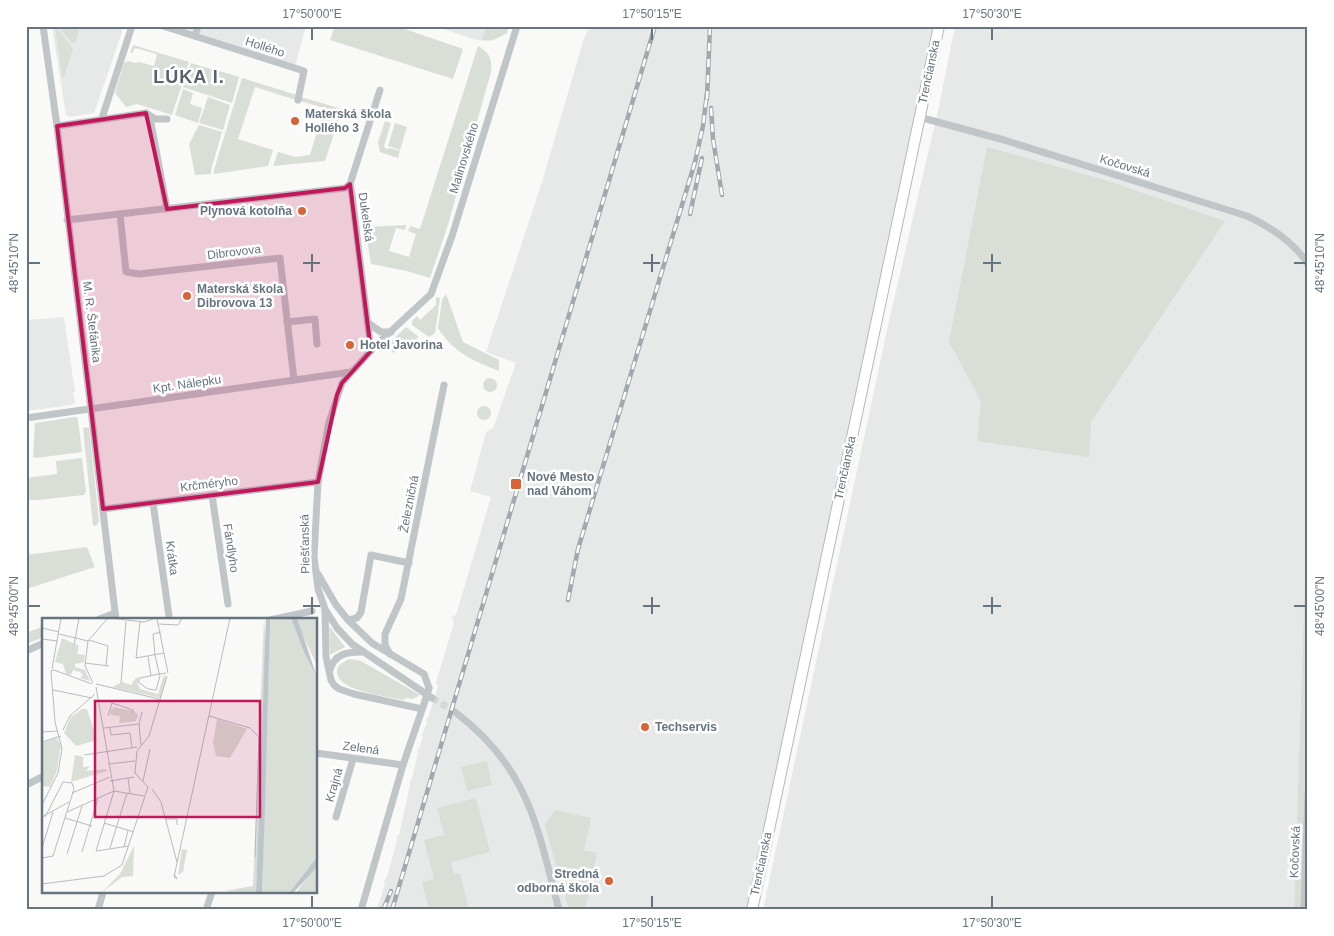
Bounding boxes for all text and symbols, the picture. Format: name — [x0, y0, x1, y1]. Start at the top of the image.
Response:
text: 17°50'00"E — [282, 7, 342, 21]
text: 17°50'15"E — [622, 7, 682, 21]
text: 17°50'30"E — [962, 7, 1022, 21]
street label: Hollého — [243, 34, 287, 60]
street label: Trenčianska — [915, 38, 943, 105]
district label: LÚKA I. — [153, 66, 225, 87]
place label: Materská škola Hollého 3 — [305, 107, 391, 135]
marker: Materská škola Hollého 3 — [289, 115, 301, 127]
street label: Malinovského — [447, 121, 482, 195]
street label: Kočovská — [1098, 152, 1152, 180]
street label: Dukelská — [356, 192, 376, 243]
place label: Plynová kotolňa — [200, 204, 292, 218]
marker: Plynová kotolňa — [296, 205, 308, 217]
text: 48°45'10"N — [7, 233, 21, 293]
text: 48°45'10"N — [1313, 233, 1327, 293]
street label: Dibrovova — [206, 242, 262, 262]
street label: M. R. Štefánika — [80, 280, 105, 364]
place label: Materská škola Dibrovova 13 — [197, 282, 283, 310]
marker: Materská škola Dibrovova 13 — [181, 290, 193, 302]
place label: Hotel Javorina — [360, 338, 443, 352]
marker: Hotel Javorina — [344, 339, 356, 351]
street label: Kpt. Nálepku — [152, 372, 222, 396]
street label: Trenčianska — [831, 434, 859, 501]
place label: Nové Mesto nad Váhom — [527, 470, 594, 498]
street label: Krčméryho — [179, 473, 239, 494]
street label: Železničná — [396, 474, 421, 534]
marker: Nové Mesto nad Váhom — [509, 477, 523, 491]
street label: Piešťanská — [297, 514, 313, 574]
street label: Fándlyho — [220, 523, 242, 574]
street label: Krátka — [163, 540, 181, 576]
text: 48°45'00"N — [7, 576, 21, 636]
text: 48°45'00"N — [1313, 576, 1327, 636]
inset map — [42, 618, 318, 894]
place label: Techservis — [655, 720, 717, 734]
marker: Techservis — [639, 721, 651, 733]
street label: Zelená — [342, 739, 380, 758]
street label: Krajná — [322, 766, 346, 804]
street label: Kočovská — [1287, 825, 1303, 878]
street label: Trenčianska — [747, 830, 775, 897]
place label: Stredná odborná škola — [517, 867, 599, 895]
marker: Stredná odborná škola — [603, 875, 615, 887]
text: 17°50'00"E — [282, 916, 342, 930]
text: 17°50'15"E — [622, 916, 682, 930]
text: 17°50'30"E — [962, 916, 1022, 930]

